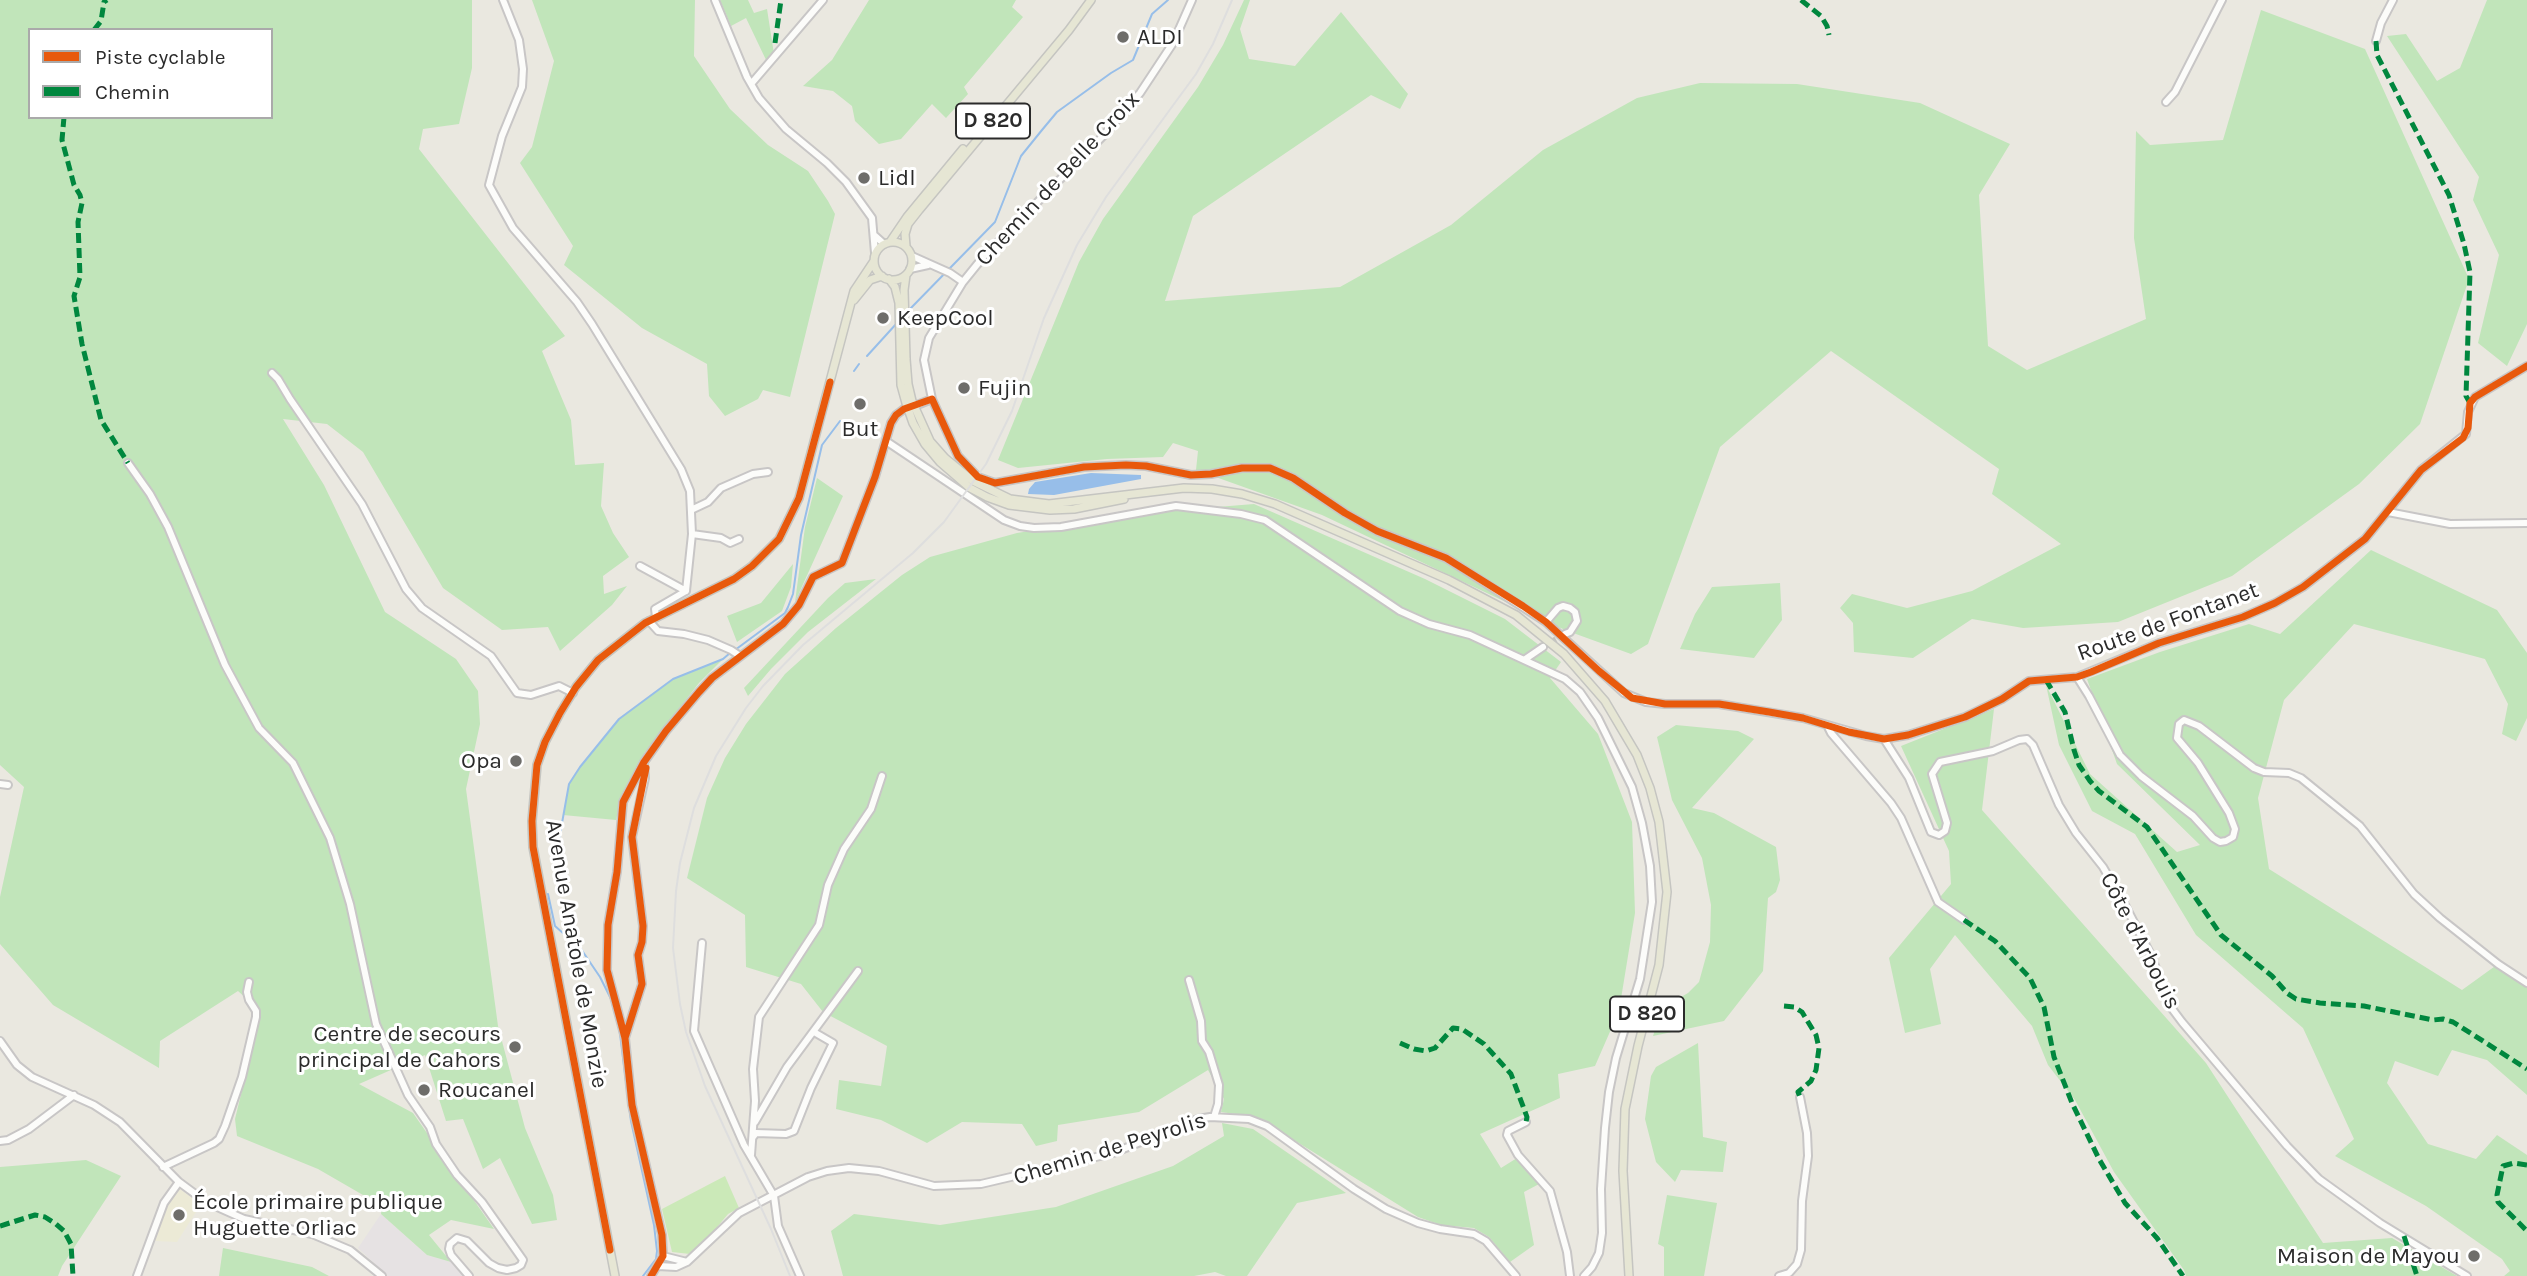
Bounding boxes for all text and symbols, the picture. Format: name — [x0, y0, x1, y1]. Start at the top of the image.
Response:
place label: ALDI — [1137, 23, 1183, 51]
legend — [28, 28, 273, 119]
marker: ALDI — [1115, 29, 1131, 45]
text: Piste cyclable — [95, 45, 226, 69]
text: Chemin — [95, 80, 170, 104]
street label: Chemin de Belle Croix — [970, 86, 1146, 272]
road number: D 820 — [956, 104, 1030, 138]
place label: Lidl — [878, 164, 916, 192]
marker: Lidl — [856, 170, 872, 186]
place label: KeepCool — [897, 304, 994, 332]
marker: KeepCool — [875, 310, 891, 326]
place label: Fujin — [978, 374, 1031, 402]
marker: Fujin — [956, 380, 972, 396]
marker: But — [852, 396, 868, 412]
place label: But — [842, 415, 878, 443]
street label: Route de Fontanet — [2074, 576, 2262, 668]
place label: Opa — [461, 747, 502, 775]
marker: Opa — [508, 753, 524, 769]
street label: Avenue Anatole de Monzie — [539, 818, 613, 1090]
street label: Côte d'Arbouis — [2094, 868, 2186, 1014]
road number: D 820 — [1610, 996, 1684, 1032]
place label: Centre de secours principal de Cahors — [297, 1020, 501, 1074]
marker: Centre de secours principal de Cahors — [507, 1039, 523, 1055]
place label: Roucanel — [438, 1076, 535, 1104]
marker: Roucanel — [416, 1082, 432, 1098]
street label: Chemin de Peyrolis — [1010, 1107, 1210, 1191]
place label: École primaire publique Huguette Orliac — [193, 1188, 443, 1242]
marker: École primaire publique Huguette Orliac — [171, 1207, 187, 1223]
place label: Maison de Mayou — [2277, 1242, 2460, 1270]
marker: Maison de Mayou — [2466, 1248, 2482, 1264]

